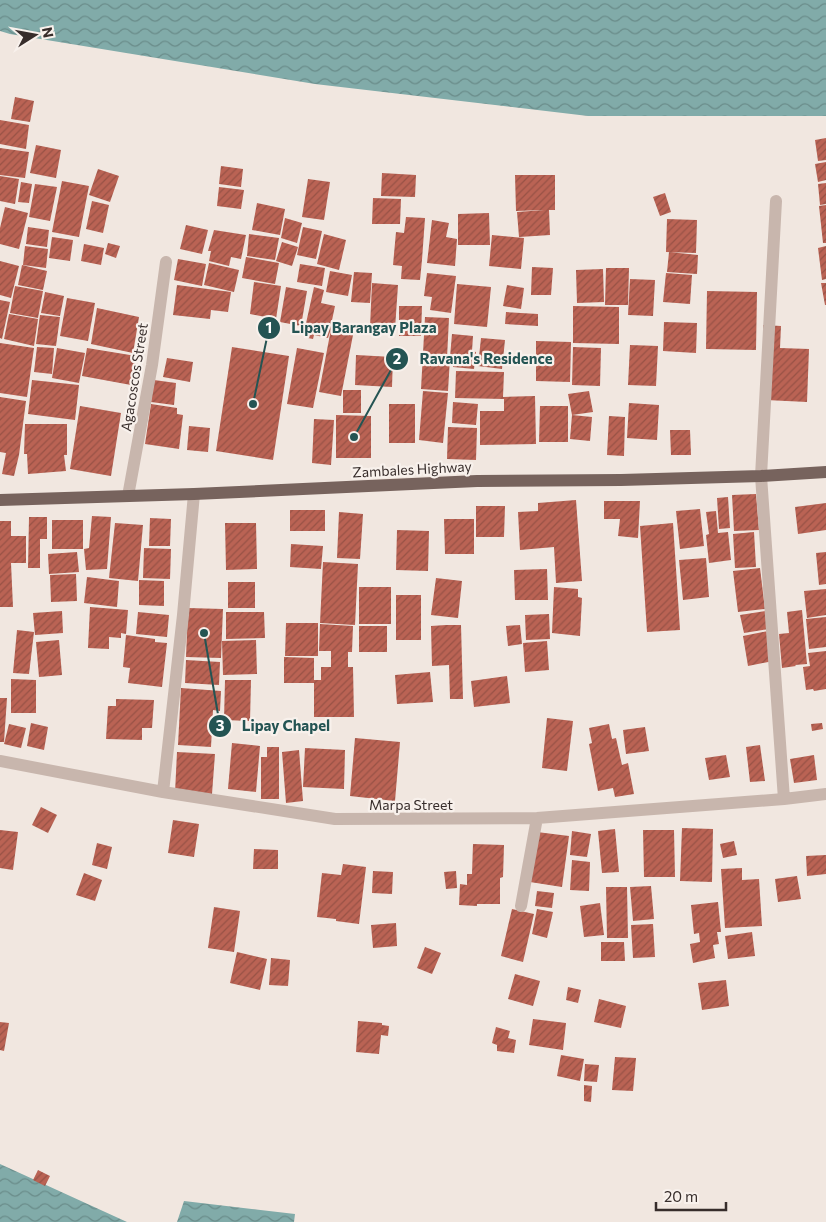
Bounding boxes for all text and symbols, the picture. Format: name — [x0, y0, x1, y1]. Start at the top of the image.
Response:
north arrow — [10, 10, 60, 60]
text: N — [39, 26, 58, 39]
callout: Lipay Barangay Plaza — [256, 313, 447, 343]
text: 1 — [266, 318, 272, 336]
text: Lipay Barangay Plaza — [291, 318, 437, 336]
street label: Agacoscos Street — [117, 321, 151, 432]
callout: Ravana's Residence — [385, 344, 563, 374]
text: 2 — [393, 349, 401, 367]
text: Ravana's Residence — [419, 349, 553, 367]
street label: Zambales Highway — [352, 457, 472, 481]
callout: Lipay Chapel — [207, 711, 340, 741]
text: 3 — [216, 716, 225, 734]
text: Lipay Chapel — [242, 716, 330, 734]
street label: Marpa Street — [369, 796, 453, 813]
scale bar — [656, 1180, 726, 1212]
text: 20 m — [664, 1187, 698, 1205]

